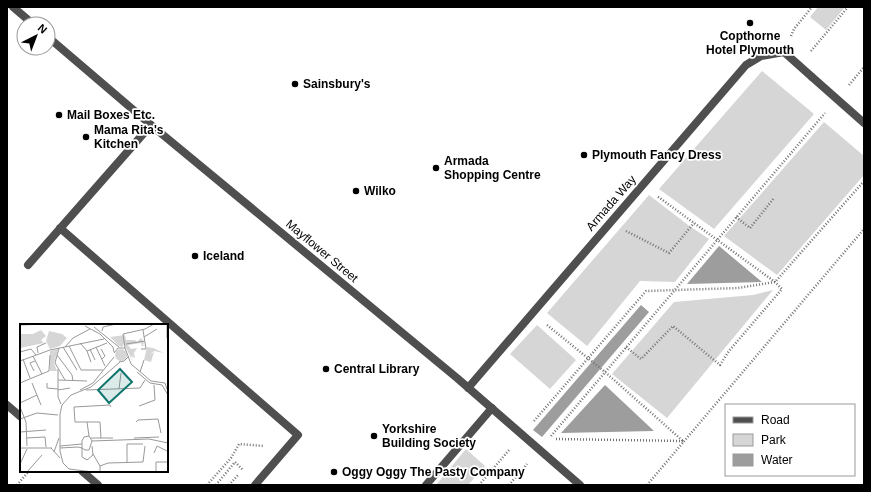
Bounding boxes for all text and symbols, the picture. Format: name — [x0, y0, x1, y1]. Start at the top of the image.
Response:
north arrow — [16, 16, 56, 56]
marker: Copthorne Hotel Plymouth — [745, 18, 755, 28]
text: N — [36, 21, 50, 36]
place label: Copthorne Hotel Plymouth — [706, 29, 794, 57]
place label: Sainsbury's — [303, 77, 371, 91]
marker: Sainsbury's — [290, 79, 300, 89]
place label: Mail Boxes Etc. — [67, 108, 155, 122]
marker: Mail Boxes Etc. — [54, 110, 64, 120]
place label: Mama Rita's Kitchen — [94, 123, 164, 151]
marker: Mama Rita's Kitchen — [81, 132, 91, 142]
place label: Plymouth Fancy Dress — [592, 148, 722, 162]
marker: Plymouth Fancy Dress — [579, 150, 589, 160]
place label: Armada Shopping Centre — [444, 154, 541, 182]
marker: Armada Shopping Centre — [431, 163, 441, 173]
street label: Armada Way — [583, 172, 639, 234]
place label: Wilko — [364, 184, 396, 198]
marker: Wilko — [351, 186, 361, 196]
street label: Mayflower Street — [283, 217, 361, 286]
place label: Iceland — [203, 249, 244, 263]
marker: Iceland — [190, 251, 200, 261]
inset map — [20, 324, 168, 472]
place label: Central Library — [334, 362, 420, 376]
marker: Central Library — [321, 364, 331, 374]
legend — [725, 404, 855, 476]
text: Road — [761, 413, 790, 427]
place label: Yorkshire Building Society — [382, 422, 476, 450]
marker: Yorkshire Building Society — [369, 431, 379, 441]
text: Park — [761, 433, 787, 447]
text: Water — [761, 453, 793, 467]
place label: Oggy Oggy The Pasty Company — [342, 465, 525, 479]
marker: Oggy Oggy The Pasty Company — [329, 467, 339, 477]

